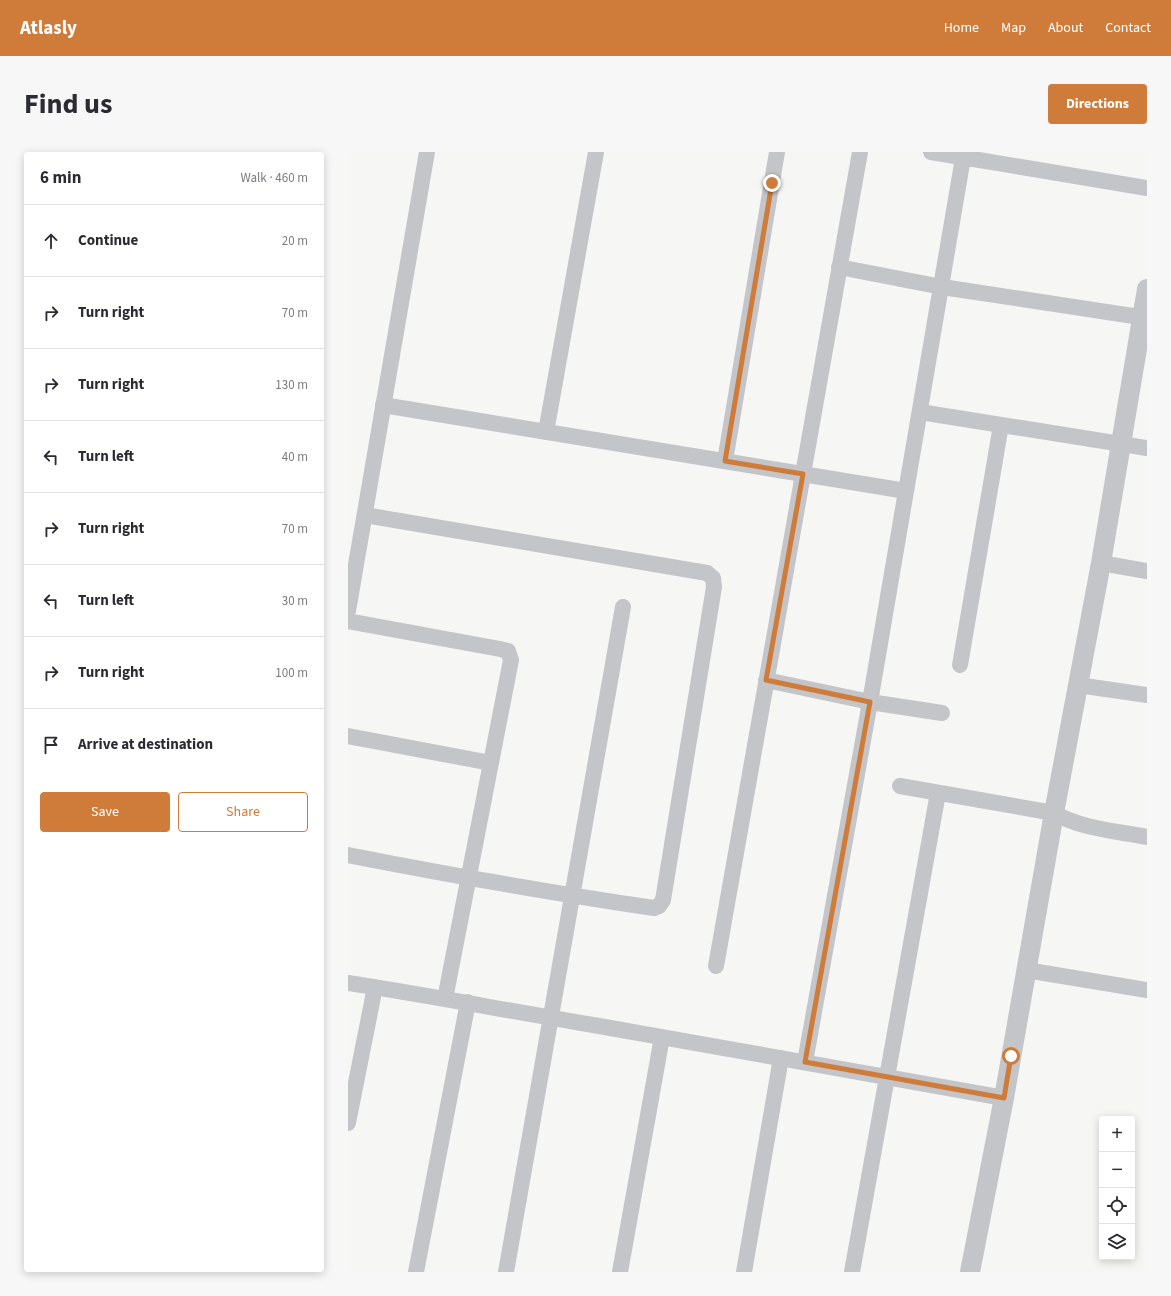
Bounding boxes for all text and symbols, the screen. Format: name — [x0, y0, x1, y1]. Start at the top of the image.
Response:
text: Atlasly — [20, 15, 77, 42]
text: Home — [944, 18, 979, 38]
text: Map — [1001, 18, 1026, 38]
text: About — [1048, 18, 1083, 38]
text: Contact — [1105, 18, 1151, 38]
text: Find us — [24, 84, 112, 124]
button: Directions — [1048, 84, 1147, 124]
text: 6 min — [40, 166, 81, 190]
text: Walk · 460 m — [240, 169, 308, 187]
route end — [763, 174, 781, 192]
icon: ahead — [40, 230, 62, 252]
text: Continue — [78, 230, 138, 251]
text: 20 m — [282, 232, 308, 250]
icon: right — [40, 302, 62, 324]
text: Turn right — [78, 302, 144, 323]
text: 70 m — [282, 304, 308, 322]
icon: right — [40, 374, 62, 396]
text: Turn right — [78, 374, 144, 395]
text: 130 m — [275, 376, 308, 394]
icon: left — [40, 446, 62, 468]
text: Turn left — [78, 446, 134, 467]
text: 40 m — [282, 448, 308, 466]
icon: right — [40, 518, 62, 540]
text: Turn right — [78, 518, 144, 539]
text: 70 m — [282, 520, 308, 538]
icon: left — [40, 590, 62, 612]
text: Turn left — [78, 590, 134, 611]
text: 30 m — [282, 592, 308, 610]
icon: right — [40, 662, 62, 684]
text: Turn right — [78, 662, 144, 683]
text: 100 m — [275, 664, 308, 682]
icon: arrive — [40, 734, 62, 756]
text: Arrive at destination — [78, 734, 213, 755]
button: Save — [40, 792, 170, 832]
button: Share — [178, 792, 308, 832]
route start — [1002, 1047, 1020, 1065]
map controls — [1099, 1116, 1135, 1260]
button: + — [1099, 1116, 1135, 1152]
button: − — [1099, 1152, 1135, 1188]
button: locate — [1099, 1188, 1135, 1224]
button: layers — [1099, 1224, 1135, 1260]

